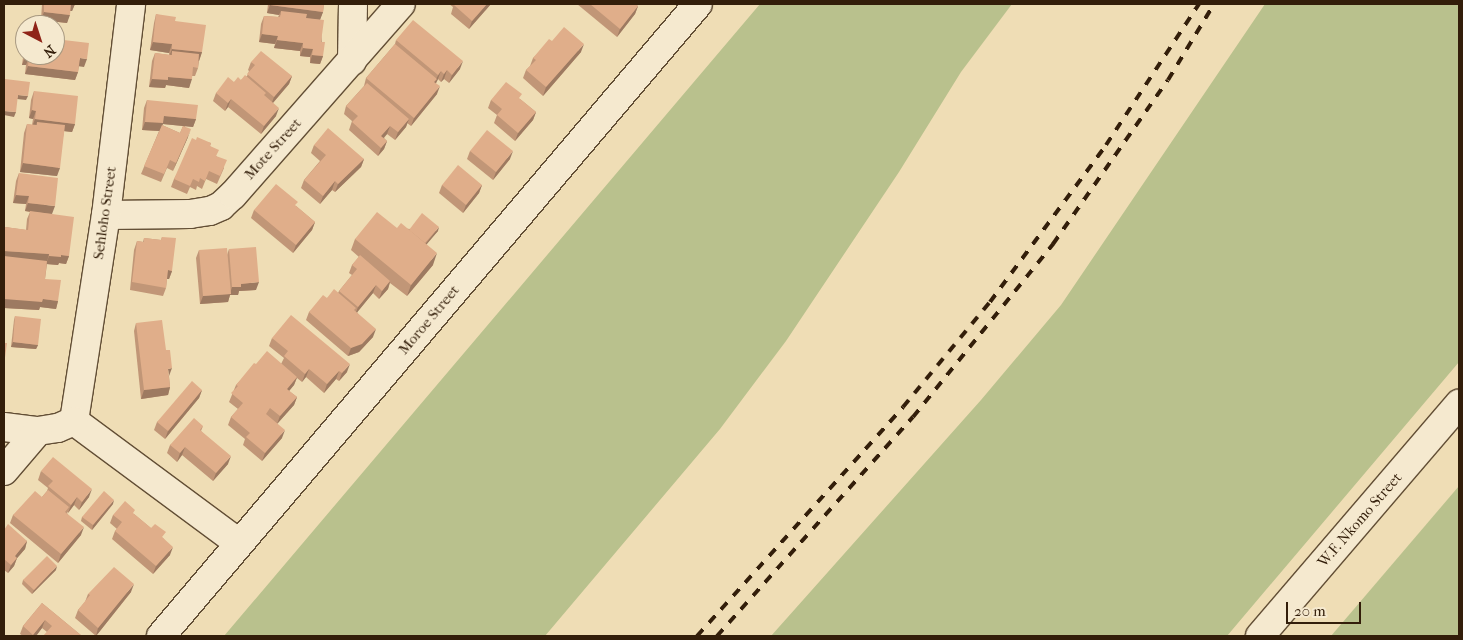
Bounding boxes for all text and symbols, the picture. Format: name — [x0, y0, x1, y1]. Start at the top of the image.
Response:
north arrow — [15, 15, 65, 65]
text: N — [40, 41, 59, 61]
street label: Mote Street — [241, 114, 305, 184]
street label: Sehloho Street — [90, 165, 120, 261]
street label: Moroe Street — [395, 282, 463, 358]
street label: W.F. Nkomo Street — [1314, 469, 1406, 571]
scale bar — [1288, 592, 1363, 624]
text: 20 m — [1294, 602, 1326, 620]

